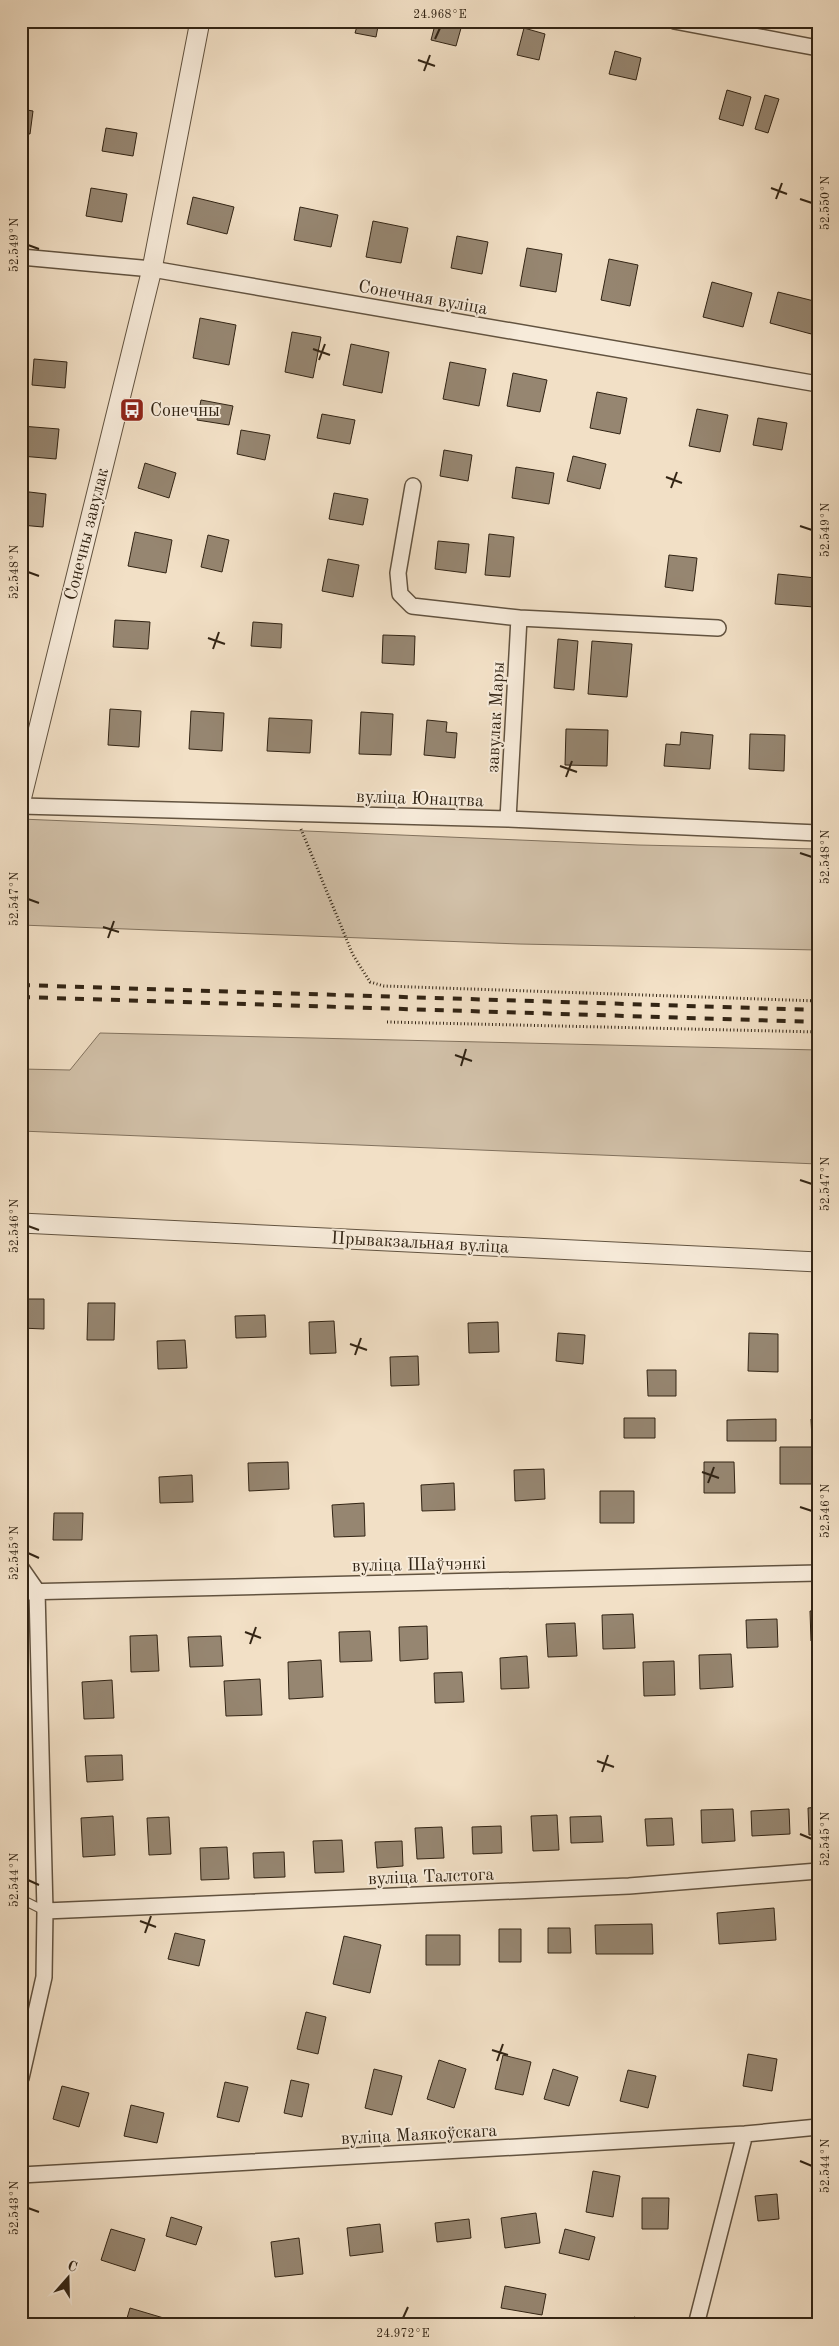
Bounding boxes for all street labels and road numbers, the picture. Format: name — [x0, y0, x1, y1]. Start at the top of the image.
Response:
street label: Сонечная вуліца — [357, 278, 489, 318]
street label: Сонечны завулак — [62, 466, 112, 602]
street label: завулак Мары — [484, 661, 508, 773]
street label: вуліца Юнацтва — [356, 788, 484, 810]
street label: Прывакзальная вуліца — [330, 1229, 510, 1257]
street label: вуліца Шаўчэнкі — [352, 1555, 486, 1575]
street label: вуліца Талстога — [368, 1866, 495, 1888]
street label: вуліца Маякоўскага — [340, 2122, 498, 2148]

